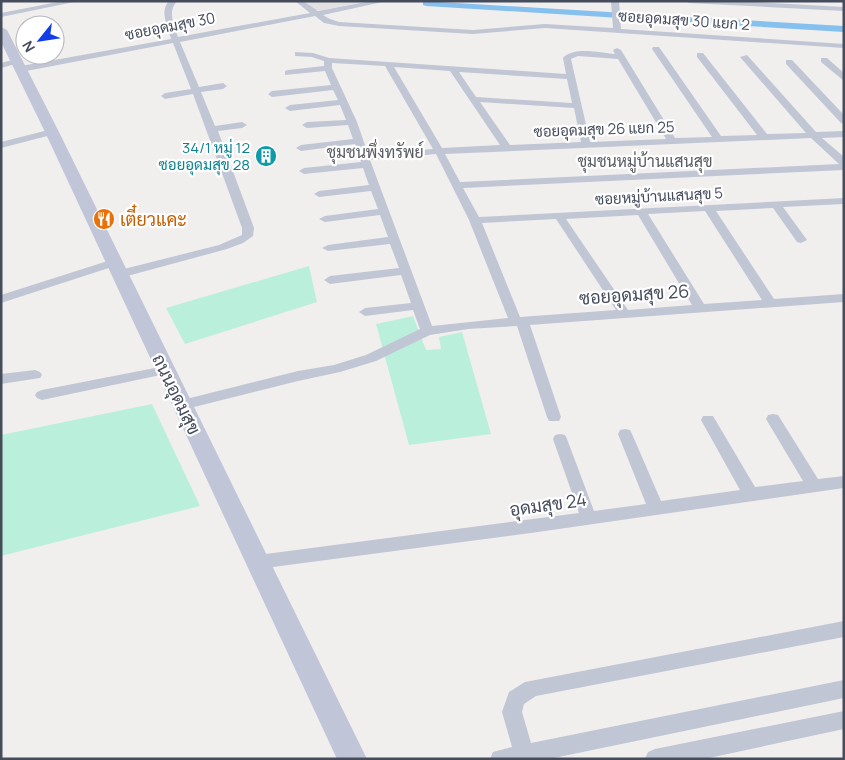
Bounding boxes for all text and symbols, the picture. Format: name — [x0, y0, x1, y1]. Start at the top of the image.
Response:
street label: ซอยอุดมสุข 30 แยก 2 — [617, 5, 751, 36]
street label: ซอยอุดมสุข 30 — [123, 7, 217, 46]
north arrow — [15, 15, 65, 65]
text: N — [18, 38, 39, 56]
street label: ซอยอุดมสุข 26 แยก 25 — [533, 116, 675, 143]
place label: 34/1 หมู่ 12 ซอยอุดมสุข 28 — [159, 137, 250, 176]
district label: ชุมชนพึ่งทรัพย์ — [326, 138, 424, 164]
building icon: 34/1 หมู่ 12 ซอยอุดมสุข 28 — [254, 144, 278, 168]
district label: ชุมชนหมู่บ้านแสนสุข — [577, 150, 713, 173]
street label: ซอยหมู่บ้านแสนสุข 5 — [594, 182, 724, 211]
place label: เตี๋ยวแคะ — [120, 204, 187, 231]
restaurant icon: เตี๋ยวแคะ — [92, 207, 116, 231]
street label: ซอยอุดมสุข 26 — [578, 278, 690, 311]
street label: ถนนอุดมสุข — [146, 350, 207, 439]
street label: อุดมสุข 24 — [508, 487, 588, 522]

